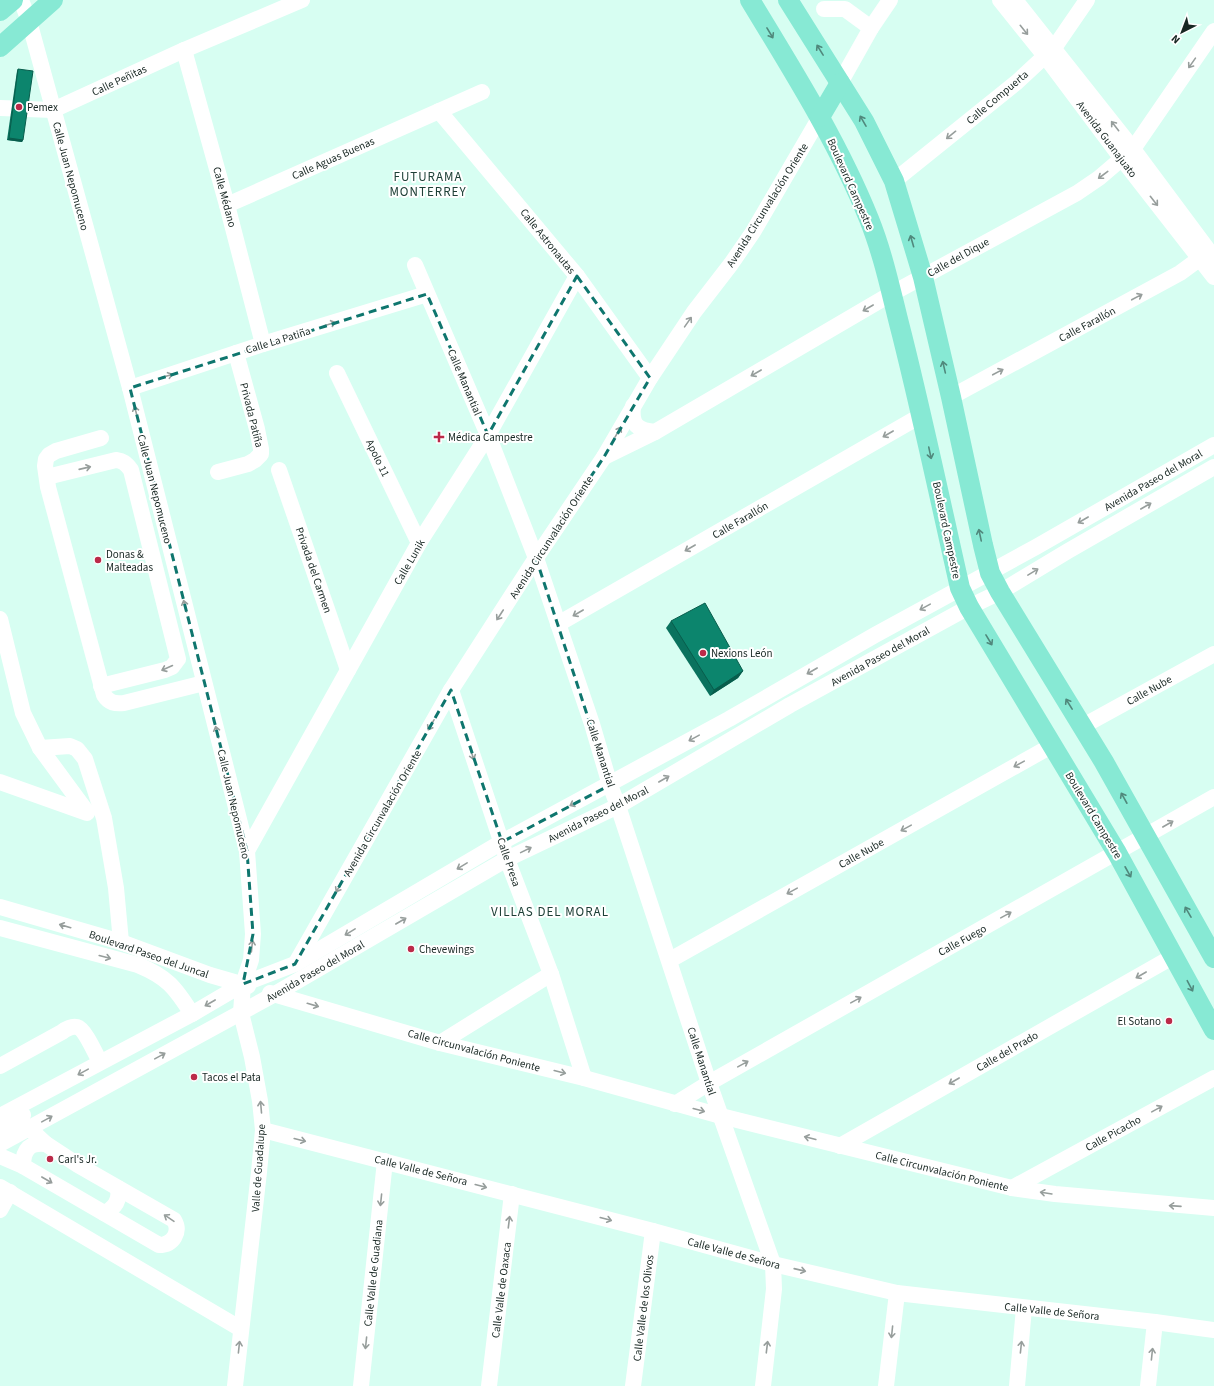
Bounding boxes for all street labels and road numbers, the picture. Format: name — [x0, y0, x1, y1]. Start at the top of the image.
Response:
street label: Calle Peñitas — [89, 61, 149, 100]
street label: Calle Compuerta — [963, 67, 1032, 128]
street label: Avenida Guanajuato — [1073, 98, 1140, 181]
street label: Calle Juan Nepomuceno — [49, 120, 92, 232]
street label: Calle Aguas Buenas — [289, 133, 377, 183]
street label: Boulevard Campestre — [824, 136, 878, 233]
street label: Avenida Circunvalación Oriente — [723, 140, 812, 270]
street label: Calle Médano — [209, 165, 240, 229]
street label: Calle Astronautas — [517, 205, 579, 278]
street label: Calle del Dique — [925, 234, 992, 281]
street label: Calle Farallón — [1056, 303, 1118, 346]
street label: Calle La Patiña — [244, 323, 313, 357]
street label: Calle Manantial — [444, 347, 485, 418]
street label: Privada Patiña — [236, 381, 267, 449]
street label: Calle Juan Nepomuceno — [134, 433, 175, 545]
street label: Apolo 11 — [362, 437, 393, 479]
street label: Avenida Paseo del Moral — [1101, 446, 1205, 515]
street label: Avenida Circunvalación Oriente — [506, 472, 597, 602]
street label: Boulevard Campestre — [929, 480, 964, 581]
street label: Calle Farallón — [709, 498, 771, 543]
street label: Privada del Carmen — [292, 525, 335, 615]
street label: Calle Lunik — [390, 536, 429, 588]
street label: Avenida Paseo del Moral — [828, 623, 933, 690]
street label: Calle Nube — [1124, 672, 1175, 709]
street label: Calle Manantial — [582, 717, 619, 789]
street label: Avenida Circunvalación Oriente — [340, 747, 425, 879]
street label: Calle Juan Nepomuceno — [214, 748, 253, 860]
street label: Boulevard Campestre — [1062, 769, 1126, 862]
street label: Avenida Paseo del Moral — [545, 782, 651, 846]
street label: Calle Nube — [836, 835, 887, 872]
street label: Calle Presa — [493, 836, 524, 889]
street label: Calle Fuego — [935, 921, 989, 960]
street label: Boulevard Paseo del Juncal — [87, 927, 211, 982]
street label: Avenida Paseo del Moral — [263, 937, 367, 1006]
street label: Calle Manantial — [683, 1025, 720, 1097]
street label: Calle Circunvalación Poniente — [406, 1026, 542, 1076]
street label: Calle del Prado — [974, 1028, 1041, 1075]
street label: Calle Picacho — [1083, 1112, 1144, 1155]
street label: Valle de Guadalupe — [248, 1123, 269, 1213]
street label: Calle Circunvalación Poniente — [874, 1148, 1011, 1195]
street label: Calle Valle de Señora — [373, 1152, 469, 1189]
street label: Calle Valle de Guadiana — [360, 1219, 387, 1327]
street label: Calle Valle de Señora — [686, 1234, 782, 1273]
street label: Calle Valle de Oaxaca — [488, 1241, 515, 1339]
street label: Calle Valle de los Olivos — [630, 1254, 658, 1362]
street label: Calle Valle de Señora — [1004, 1299, 1100, 1324]

